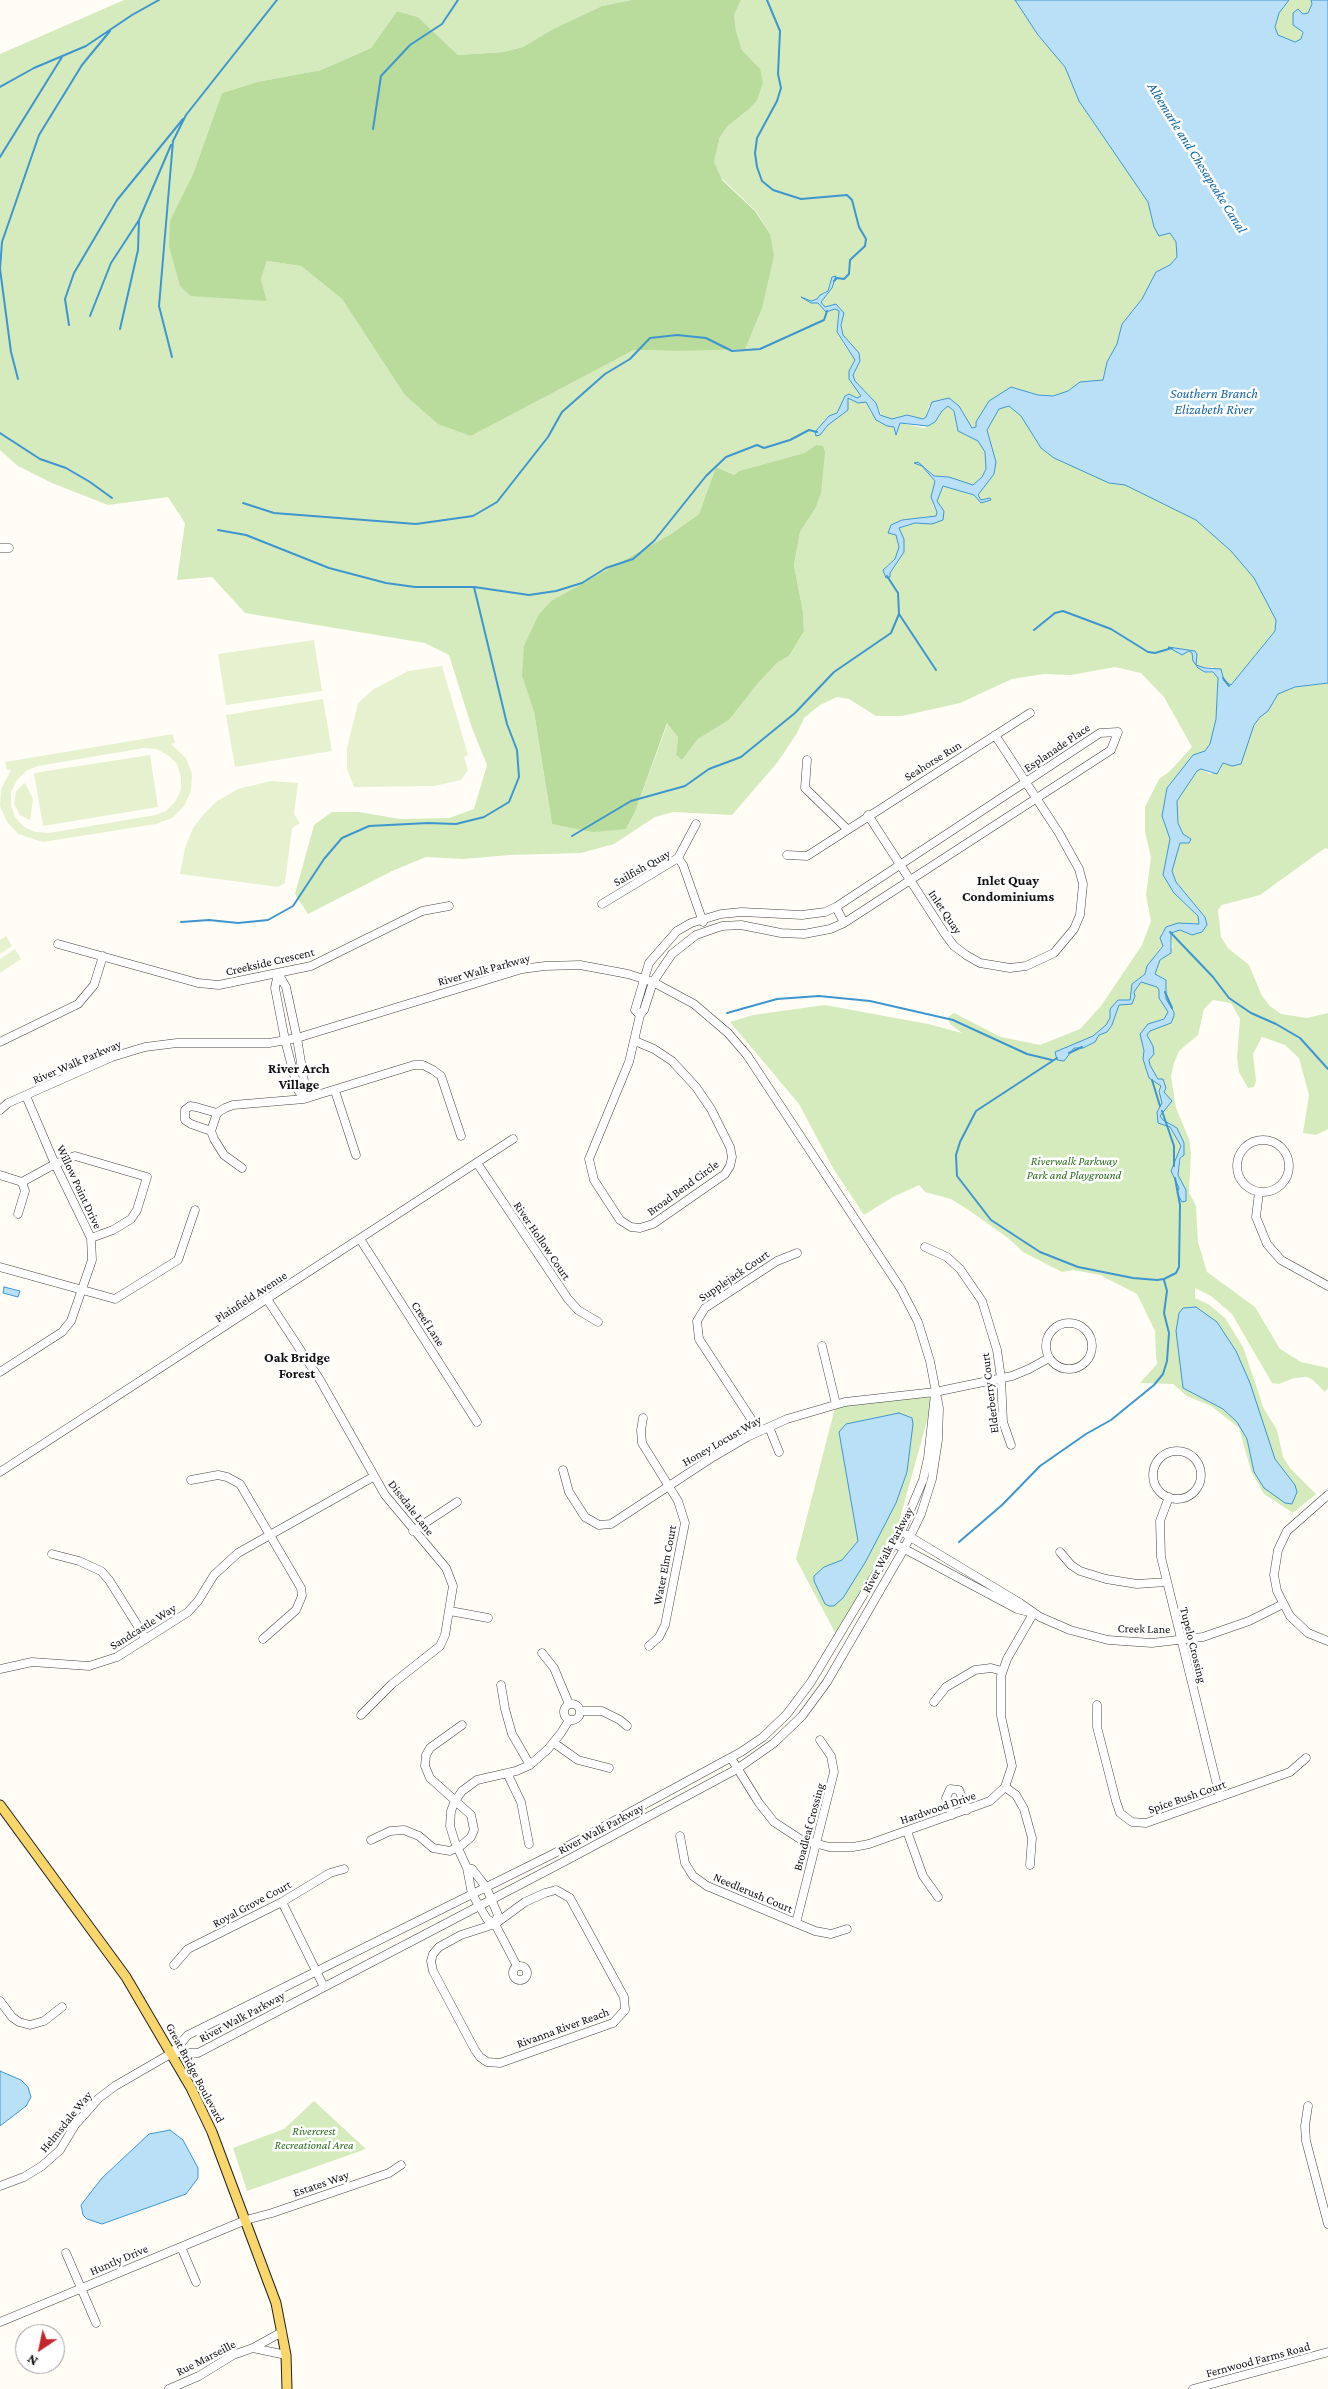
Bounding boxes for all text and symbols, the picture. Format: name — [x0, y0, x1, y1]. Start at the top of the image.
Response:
water label: Albemarle and Chesapeake Canal — [1144, 80, 1250, 236]
water label: Southern Branch Elizabeth River — [1170, 386, 1258, 418]
street label: Esplanade Place — [1021, 721, 1093, 775]
street label: Seahorse Run — [902, 738, 964, 784]
street label: Sailfish Quay — [611, 847, 673, 889]
district label: Inlet Quay Condominiums — [962, 873, 1054, 906]
street label: Inlet Quay — [925, 887, 965, 937]
street label: Creekside Crescent — [224, 945, 316, 979]
street label: River Walk Parkway — [436, 951, 532, 989]
street label: River Walk Parkway — [30, 1037, 124, 1087]
district label: River Arch Village — [268, 1061, 330, 1094]
street label: Willow Point Drive — [53, 1143, 105, 1231]
park label: Riverwalk Parkway Park and Playground — [1027, 1154, 1121, 1182]
street label: Broad Bend Circle — [644, 1157, 722, 1219]
street label: River Hollow Court — [510, 1199, 574, 1283]
street label: Supplejack Court — [696, 1247, 772, 1305]
street label: Plainfield Avenue — [212, 1268, 290, 1326]
street label: Creef Lane — [408, 1299, 448, 1349]
district label: Oak Bridge Forest — [264, 1350, 330, 1382]
street label: Elderberry Court — [978, 1352, 1002, 1434]
street label: Honey Locust Way — [680, 1413, 764, 1469]
street label: Dissdale Lane — [385, 1477, 437, 1539]
street label: River Walk Parkway — [859, 1505, 917, 1595]
street label: Water Elm Court — [650, 1524, 680, 1606]
street label: Sandcastle Way — [107, 1601, 179, 1653]
street label: Tupelo Crossing — [1177, 1606, 1209, 1684]
street label: Creek Lane — [1117, 1621, 1171, 1637]
street label: Spice Bush Court — [1146, 1777, 1228, 1817]
street label: Broadleaf Crossing — [790, 1782, 828, 1872]
street label: Hardwood Drive — [898, 1788, 978, 1828]
street label: River Walk Parkway — [556, 1800, 646, 1858]
street label: Needlerush Court — [711, 1870, 795, 1916]
street label: Royal Grove Court — [210, 1877, 294, 1931]
street label: River Walk Parkway — [197, 1988, 287, 2046]
street label: Rivanna River Reach — [515, 2005, 611, 2051]
street label: Great Bridge Boulevard — [163, 2021, 227, 2125]
street label: Helmsdale Way — [37, 2088, 95, 2156]
park label: Rivercrest Recreational Area — [274, 2124, 354, 2152]
street label: Estates Way — [291, 2168, 351, 2200]
street label: Huntly Drive — [88, 2241, 150, 2279]
north arrow — [15, 2324, 65, 2374]
street label: Rue Marseille — [174, 2337, 238, 2379]
street label: Fernwood Farms Road — [1204, 2339, 1312, 2381]
text: N — [24, 2351, 41, 2370]

